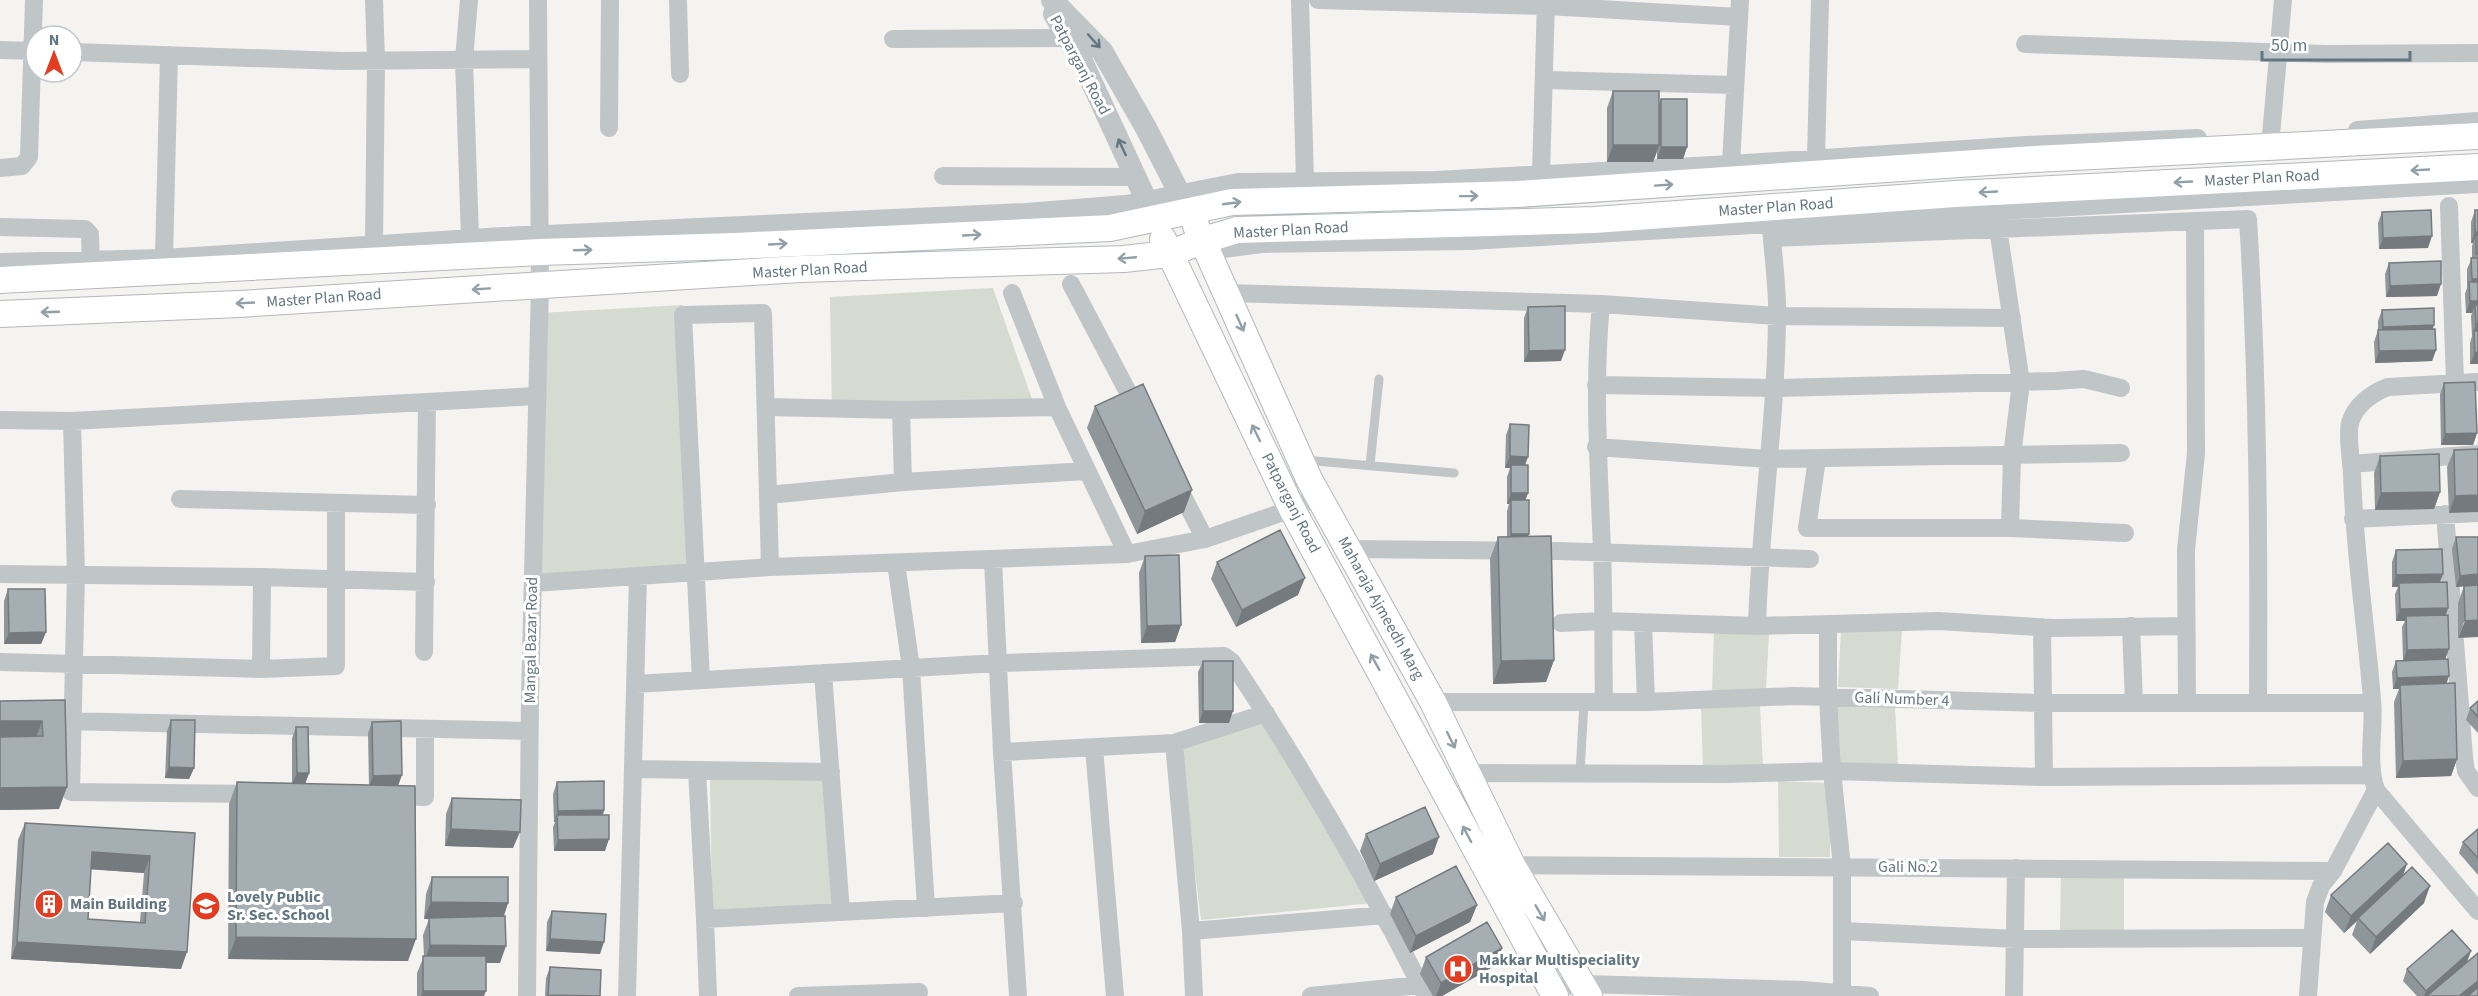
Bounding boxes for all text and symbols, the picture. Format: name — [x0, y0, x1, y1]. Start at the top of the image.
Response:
street label: Patparganj Road — [1044, 11, 1116, 119]
north arrow — [24, 24, 84, 84]
scale bar — [2262, 24, 2410, 62]
text: N — [49, 29, 59, 51]
one-way arrow — [1087, 33, 1101, 48]
text: 50 m — [2271, 33, 2307, 58]
one-way arrow — [1115, 138, 1127, 156]
street label: Master Plan Road — [2204, 164, 2320, 192]
one-way arrow — [2410, 164, 2430, 175]
one-way arrow — [2173, 177, 2193, 188]
one-way arrow — [1653, 180, 1673, 191]
one-way arrow — [1979, 187, 1999, 198]
one-way arrow — [1459, 190, 1479, 201]
street label: Master Plan Road — [1718, 192, 1834, 222]
one-way arrow — [1222, 197, 1242, 208]
street label: Master Plan Road — [1233, 216, 1349, 244]
one-way arrow — [962, 229, 982, 240]
one-way arrow — [767, 238, 787, 249]
one-way arrow — [572, 245, 592, 256]
one-way arrow — [1117, 253, 1137, 264]
street label: Master Plan Road — [752, 256, 868, 284]
street label: Master Plan Road — [266, 283, 382, 313]
one-way arrow — [472, 283, 492, 294]
one-way arrow — [235, 298, 255, 309]
one-way arrow — [40, 306, 60, 317]
one-way arrow — [1235, 313, 1246, 331]
one-way arrow — [1249, 425, 1261, 443]
street label: Patparganj Road — [1256, 449, 1326, 557]
street label: Maharaja Ajmeedh Marg — [1332, 532, 1430, 684]
street label: Mangal Bazar Road — [519, 576, 543, 704]
one-way arrow — [1369, 654, 1381, 671]
street label: Gali Number 4 — [1854, 686, 1950, 712]
one-way arrow — [1446, 730, 1457, 748]
one-way arrow — [1461, 826, 1473, 843]
street label: Gali No.2 — [1878, 856, 1938, 878]
place label: Lovely Public Sr. Sec. School — [227, 886, 330, 926]
building icon: Main Building — [33, 888, 65, 920]
school or university icon: Lovely Public Sr. Sec. School — [190, 890, 222, 922]
place label: Main Building — [70, 893, 167, 915]
one-way arrow — [1535, 904, 1547, 921]
place label: Makkar Multispeciality Hospital — [1479, 949, 1640, 989]
hospital icon: Makkar Multispeciality Hospital — [1442, 953, 1474, 985]

